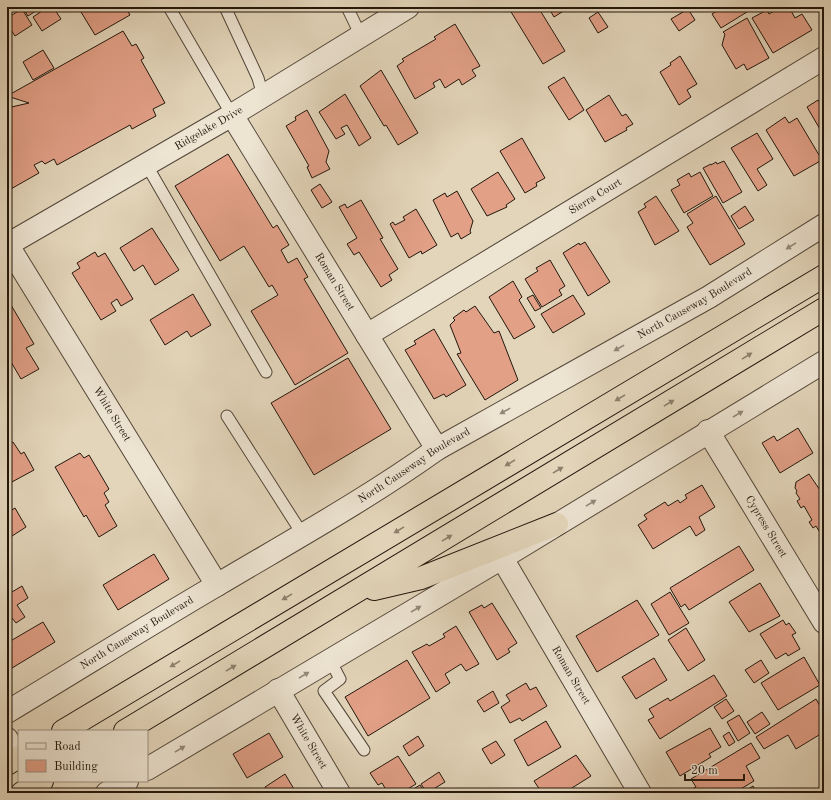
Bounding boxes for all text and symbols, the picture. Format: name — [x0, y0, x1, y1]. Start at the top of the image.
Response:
street label: Ridgelake Drive — [173, 104, 245, 152]
street label: Sierra Court — [567, 176, 624, 217]
one-way arrow — [785, 242, 797, 249]
street label: Roman Street — [313, 251, 356, 313]
street label: North Causeway Boulevard — [636, 266, 754, 341]
one-way arrow — [613, 344, 625, 351]
one-way arrow — [741, 353, 753, 360]
street label: White Street — [91, 385, 133, 444]
one-way arrow — [614, 394, 626, 401]
one-way arrow — [663, 400, 675, 407]
one-way arrow — [500, 408, 511, 415]
one-way arrow — [732, 410, 744, 417]
street label: North Causeway Boulevard — [356, 426, 472, 505]
one-way arrow — [504, 460, 516, 467]
one-way arrow — [552, 467, 564, 474]
street label: Cypress Street — [743, 494, 789, 560]
one-way arrow — [585, 500, 597, 507]
one-way arrow — [394, 526, 404, 534]
one-way arrow — [441, 534, 453, 541]
one-way arrow — [281, 593, 293, 600]
street label: North Causeway Boulevard — [78, 594, 196, 672]
one-way arrow — [410, 605, 422, 612]
street label: Roman Street — [549, 644, 592, 707]
one-way arrow — [169, 660, 181, 667]
one-way arrow — [225, 664, 237, 671]
one-way arrow — [299, 671, 309, 679]
street label: White Street — [288, 712, 329, 771]
legend — [18, 730, 148, 782]
text: Road — [54, 741, 81, 753]
one-way arrow — [175, 745, 185, 753]
scale bar — [685, 756, 744, 782]
text: Building — [54, 761, 98, 773]
text: 20 m — [691, 765, 718, 777]

